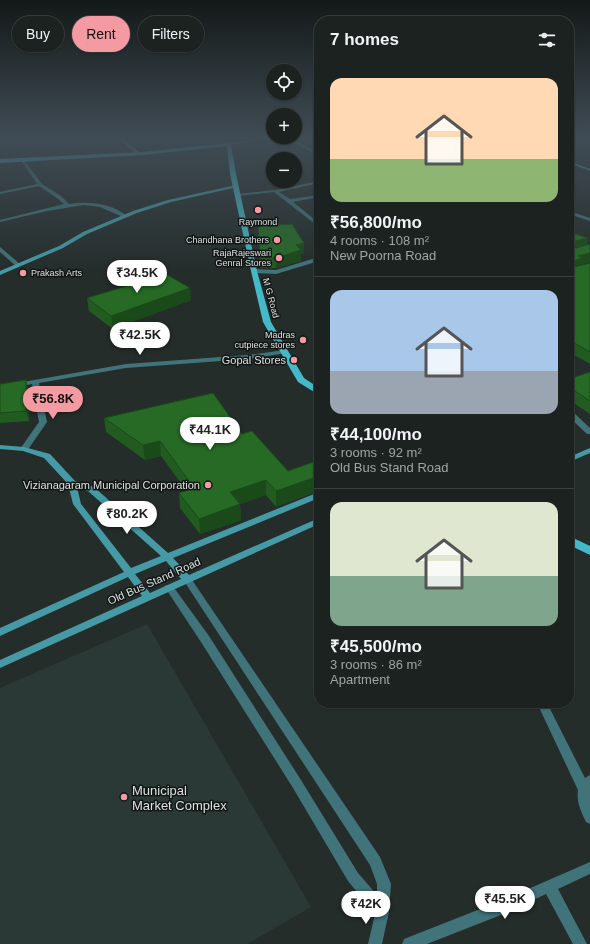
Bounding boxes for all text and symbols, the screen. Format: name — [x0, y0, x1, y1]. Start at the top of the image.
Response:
chip: Buy — [12, 16, 64, 52]
chip: Rent — [72, 16, 130, 52]
chip: Filters — [138, 16, 204, 52]
icon: filters — [536, 29, 558, 51]
text: 7 homes — [330, 30, 399, 49]
map controls — [266, 64, 302, 188]
button: locate — [266, 64, 302, 100]
icon: home — [408, 104, 480, 176]
button: + — [266, 108, 302, 144]
button: − — [266, 152, 302, 188]
marker: Raymond — [253, 205, 263, 215]
text: ₹56,800/mo — [330, 213, 422, 232]
place label: Raymond — [239, 217, 277, 227]
text: 4 rooms · 108 m² — [330, 233, 429, 248]
place label: Chandhana Brothers — [186, 235, 269, 245]
marker: Chandhana Brothers — [272, 235, 282, 245]
place label: RajaRajeswari Genral Stores — [213, 248, 271, 268]
text: New Poorna Road — [330, 248, 436, 263]
marker: RajaRajeswari Genral Stores — [274, 253, 284, 263]
pin: ₹34.5K — [104, 260, 170, 294]
text: ₹34.5K — [116, 265, 158, 280]
marker: Prakash Arts — [18, 268, 28, 278]
place label: Prakash Arts — [31, 268, 83, 278]
street label: M G Road — [261, 277, 281, 319]
icon: home — [408, 316, 480, 388]
pin: ₹42.5K — [107, 322, 173, 356]
text: ₹42.5K — [119, 327, 161, 342]
place label: Madras cutpiece stores — [234, 330, 295, 350]
marker: Madras cutpiece stores — [298, 335, 308, 345]
place label: Gopal Stores — [222, 354, 286, 366]
marker: Gopal Stores — [289, 355, 299, 365]
pin: ₹56.8K — [20, 386, 86, 420]
text: ₹56.8K — [32, 391, 74, 406]
pin: ₹44.1K — [177, 417, 243, 451]
text: ₹44.1K — [189, 422, 231, 437]
text: ₹44,100/mo — [330, 425, 422, 444]
text: 3 rooms · 92 m² — [330, 445, 422, 460]
text: Old Bus Stand Road — [330, 460, 449, 475]
place label: Vizianagaram Municipal Corporation — [23, 479, 200, 491]
marker: Vizianagaram Municipal Corporation — [203, 480, 213, 490]
pin: ₹80.2K — [94, 501, 160, 535]
text: ₹80.2K — [106, 506, 148, 521]
icon: home — [408, 528, 480, 600]
street label: Old Bus Stand Road — [106, 555, 202, 607]
text: ₹45,500/mo — [330, 637, 422, 656]
text: 3 rooms · 86 m² — [330, 657, 422, 672]
text: Apartment — [330, 672, 390, 687]
place label: Municipal Market Complex — [132, 783, 227, 813]
marker: Municipal Market Complex — [119, 792, 129, 802]
pin: ₹45.5K — [472, 886, 538, 920]
pin: ₹42K — [342, 891, 390, 925]
text: ₹45.5K — [484, 891, 526, 906]
text: ₹42K — [350, 896, 382, 911]

